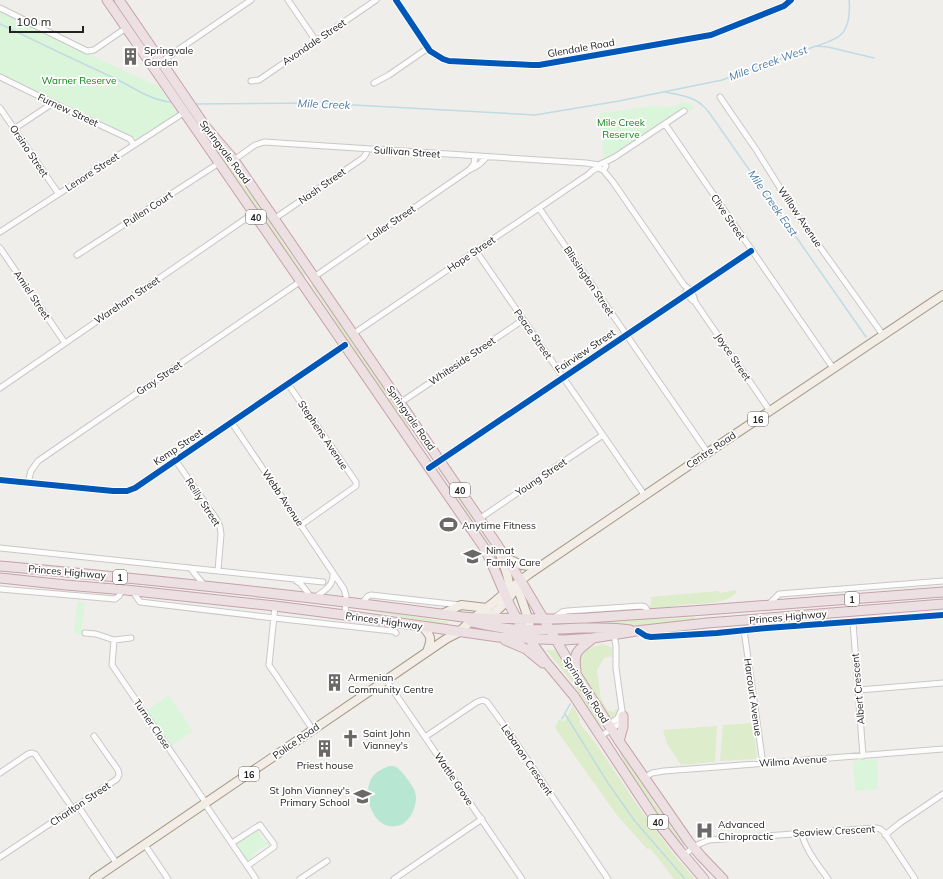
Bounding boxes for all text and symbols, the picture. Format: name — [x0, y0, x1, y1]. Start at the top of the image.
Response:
scale bar — [10, 8, 83, 34]
text: 100 m — [16, 14, 51, 29]
street label: Avondale Street — [280, 16, 349, 68]
street label: Glendale Road — [546, 36, 616, 60]
water label: Mile Creek West — [727, 42, 810, 84]
place label: Springvale Garden — [144, 44, 193, 69]
building icon: Springvale Garden — [121, 46, 141, 66]
park label: Warner Reserve — [42, 74, 116, 87]
street label: Furnew Street — [36, 90, 101, 130]
water label: Mile Creek — [297, 96, 351, 112]
park label: Mile Creek Reserve — [597, 116, 646, 141]
street label: Springvale Road — [197, 118, 253, 186]
street label: Orsino Street — [7, 122, 52, 180]
street label: Sullivan Street — [373, 143, 441, 161]
street label: Lenore Street — [63, 149, 122, 194]
street label: Nash Street — [296, 165, 348, 207]
water label: Mile Creek East — [745, 167, 802, 240]
street label: Willow Avenue — [775, 184, 825, 250]
street label: Pullen Court — [121, 188, 176, 230]
street label: Clive Street — [708, 192, 748, 243]
street label: Loller Street — [364, 202, 418, 244]
road number: 40 — [246, 210, 266, 224]
street label: Hope Street — [445, 233, 498, 275]
street label: Blissington Street — [561, 244, 617, 319]
street label: Amiel Street — [11, 268, 53, 323]
street label: Wareham Street — [92, 273, 163, 327]
street label: Peace Street — [511, 306, 555, 362]
street label: Fairview Street — [552, 326, 618, 376]
street label: Joyce Street — [712, 331, 754, 384]
street label: Whiteside Street — [426, 334, 498, 388]
street label: Gray Street — [134, 358, 185, 398]
street label: Springvale Road — [384, 383, 438, 453]
street label: Stephens Avenue — [295, 398, 351, 472]
road number: 16 — [748, 412, 768, 426]
street label: Kemp Street — [151, 425, 206, 468]
street label: Centre Road — [684, 429, 738, 471]
street label: Young Street — [512, 455, 569, 499]
street label: Webb Avenue — [259, 467, 307, 529]
street label: Reilly Street — [183, 475, 224, 529]
road number: 40 — [450, 483, 470, 497]
sports icon: Anytime Fitness — [439, 515, 459, 535]
place label: Anytime Fitness — [462, 519, 536, 532]
place label: Nimat Family Care — [486, 544, 541, 569]
school or university icon: Nimat Family Care — [463, 546, 483, 566]
street label: Princes Highway — [28, 562, 107, 582]
road number: 1 — [113, 570, 127, 584]
road number: 1 — [845, 592, 859, 606]
street label: Princes Highway — [749, 607, 828, 627]
street label: Princes Highway — [345, 609, 424, 633]
street label: Albert Crescent — [848, 652, 868, 725]
street label: Springvale Road — [560, 654, 612, 726]
street label: Harcourt Avenue — [741, 657, 765, 737]
place label: Armenian Community Centre — [348, 671, 434, 696]
building icon: Armenian Community Centre — [325, 673, 345, 693]
street label: Turner Close — [131, 696, 173, 752]
street label: Police Road — [270, 720, 322, 762]
street label: Lebanon Crescent — [498, 722, 556, 799]
place label: Saint John Vianney's — [363, 727, 410, 752]
church icon: Saint John Vianney's — [340, 729, 360, 749]
building icon: Priest house — [315, 738, 335, 758]
street label: Wattle Grove — [432, 750, 476, 808]
street label: Wilma Avenue — [759, 752, 827, 770]
place label: Priest house — [297, 759, 353, 772]
road number: 16 — [239, 767, 259, 781]
street label: Charlton Street — [47, 779, 113, 829]
place label: St John Vianney's Primary School — [269, 784, 350, 809]
school or university icon: St John Vianney's Primary School — [353, 786, 373, 806]
road number: 40 — [648, 815, 668, 829]
place label: Advanced Chiropractic — [718, 818, 774, 843]
hospital icon: Advanced Chiropractic — [695, 820, 715, 840]
street label: Seaview Crescent — [792, 822, 876, 840]

